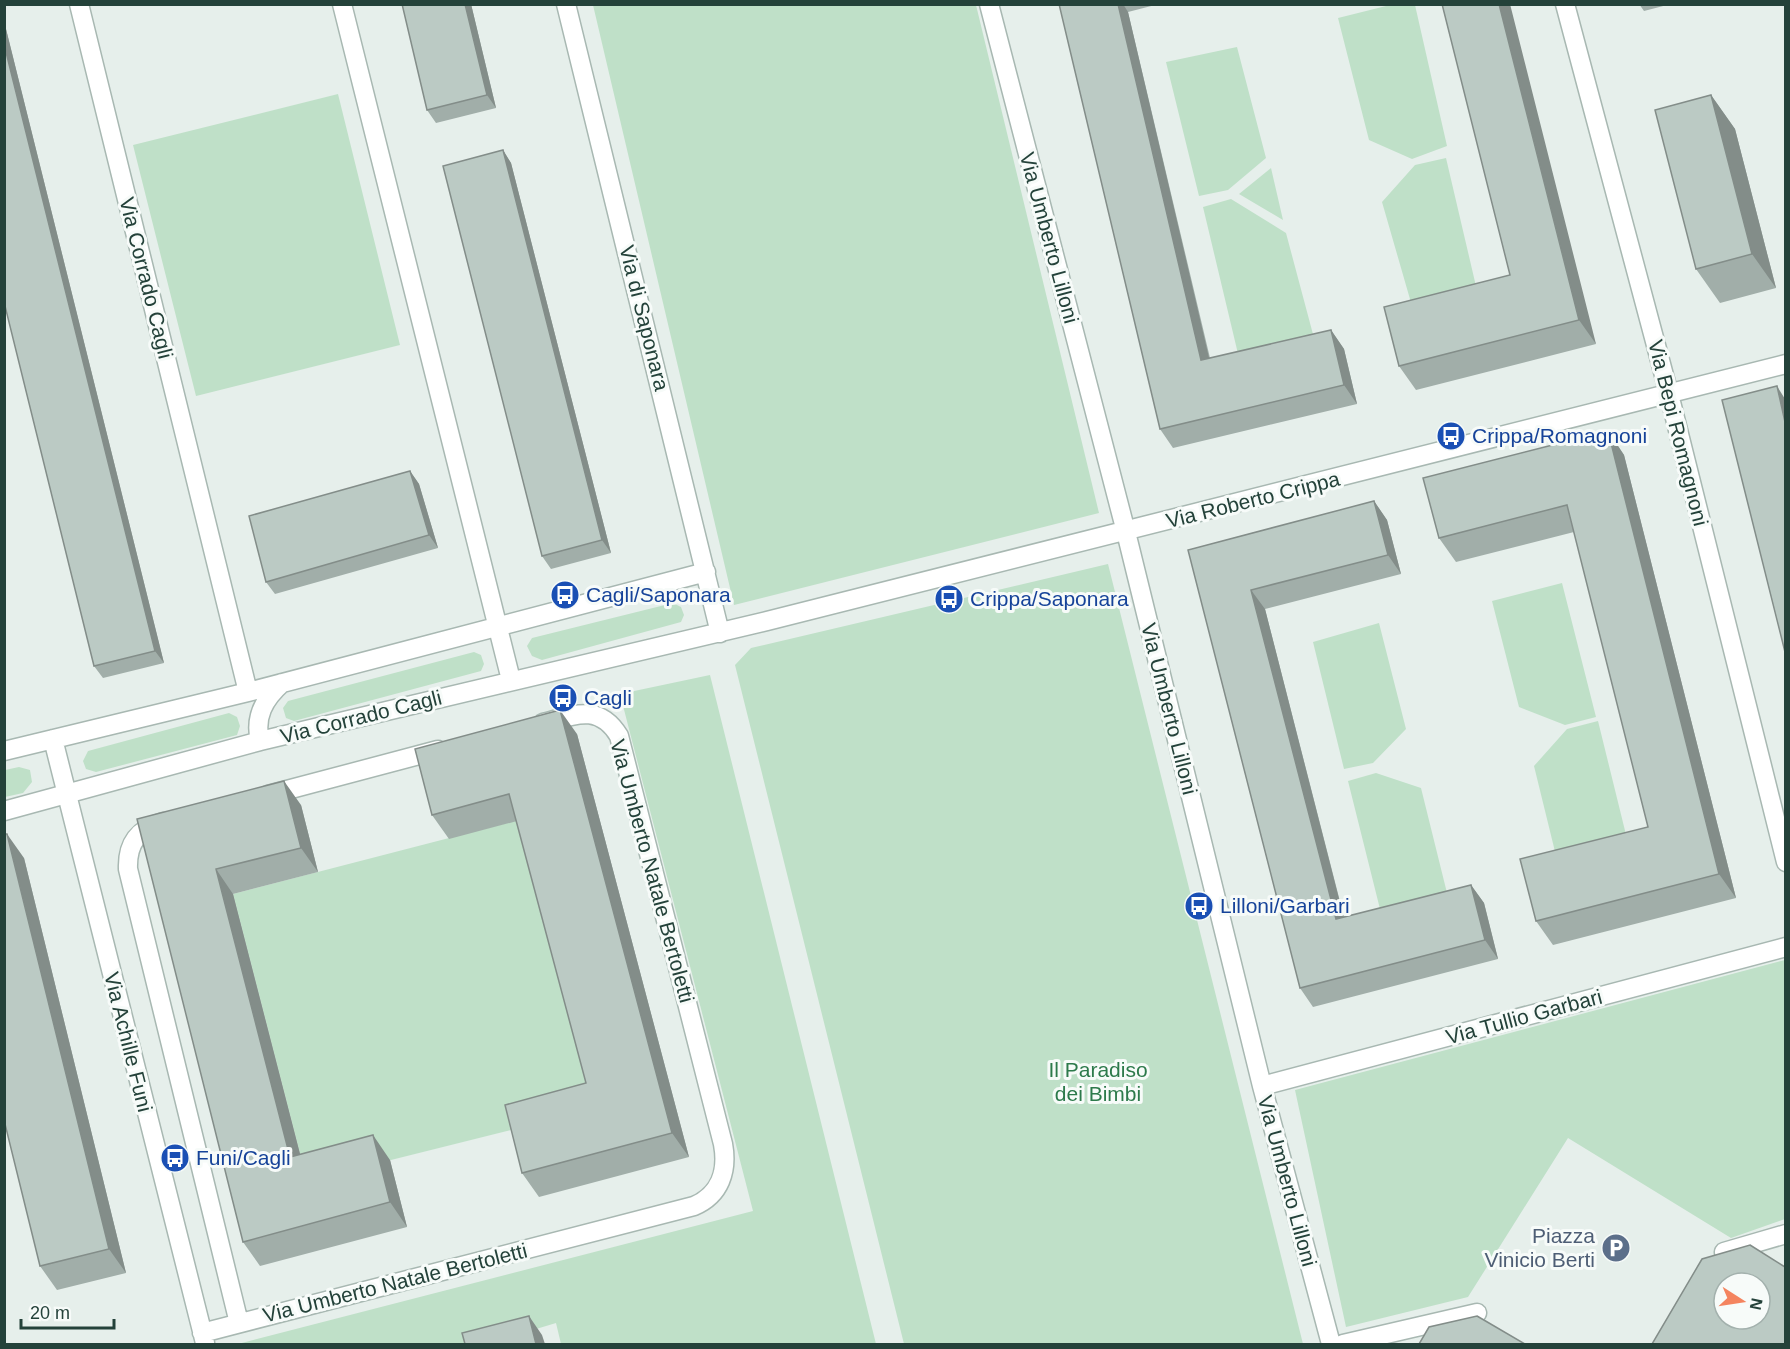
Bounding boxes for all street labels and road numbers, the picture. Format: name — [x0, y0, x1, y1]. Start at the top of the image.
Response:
street label: Via Umberto Lilloni — [1016, 150, 1083, 326]
street label: Via Corrado Cagli — [115, 195, 178, 361]
street label: Via di Saponara — [615, 243, 674, 393]
street label: Via Bepi Romagnoni — [1644, 337, 1713, 528]
street label: Via Roberto Crippa — [1164, 467, 1342, 532]
street label: Via Umberto Lilloni — [1137, 621, 1202, 797]
street label: Via Corrado Cagli — [278, 685, 444, 748]
street label: Via Umberto Natale Bertoletti — [606, 737, 699, 1005]
street label: Via Achille Funi — [100, 970, 157, 1114]
street label: Via Tullio Garbari — [1443, 985, 1604, 1048]
street label: Via Umberto Lilloni — [1254, 1093, 1321, 1269]
street label: Via Umberto Natale Bertoletti — [260, 1239, 529, 1327]

